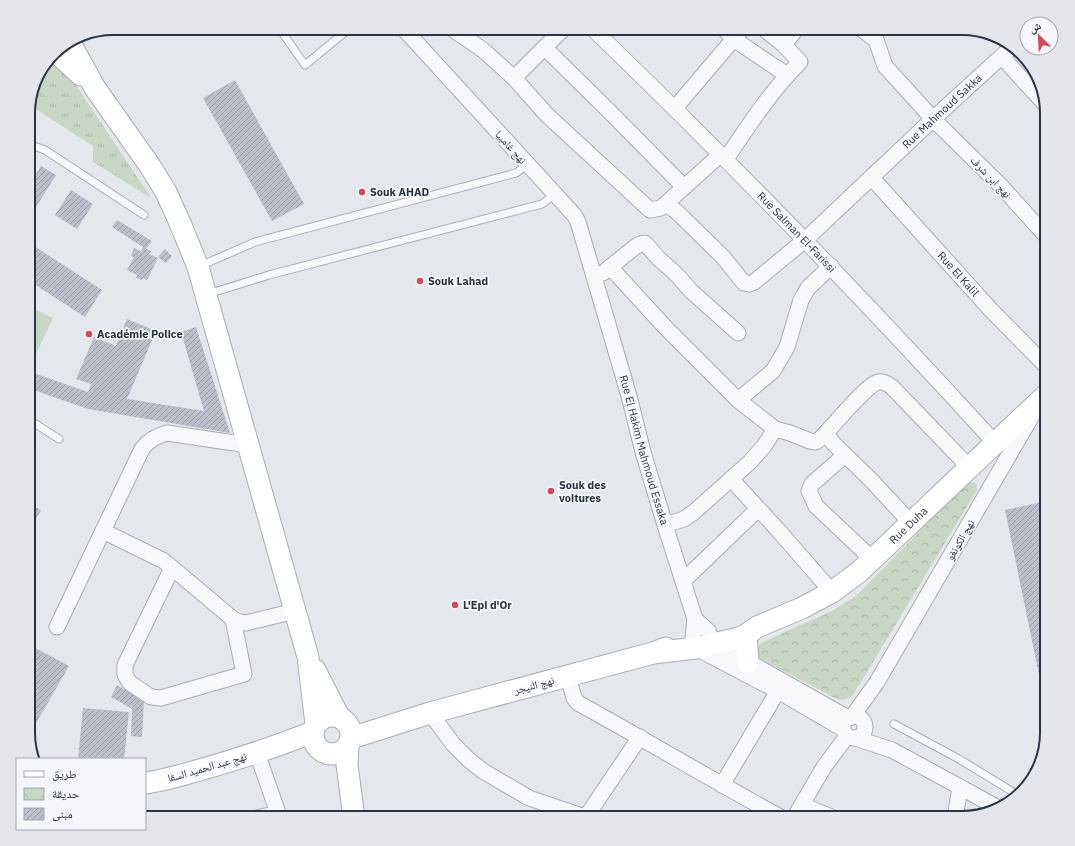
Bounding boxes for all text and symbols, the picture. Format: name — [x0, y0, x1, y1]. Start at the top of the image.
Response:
north arrow — [1019, 16, 1059, 56]
text: ش — [1027, 18, 1044, 37]
street label: Rue Mahmoud Sakka — [899, 71, 985, 152]
street label: نهج غامبيا — [492, 127, 530, 167]
street label: نهج ابن شرف — [968, 153, 1014, 201]
place label: Souk AHAD — [370, 185, 430, 199]
marker: Souk AHAD — [357, 187, 367, 197]
street label: Rue Salman El-Farissi — [754, 189, 839, 275]
street label: Rue El Kalil — [935, 249, 982, 299]
place label: Souk Lahad — [428, 274, 488, 288]
marker: Souk Lahad — [415, 276, 425, 286]
place label: Académie Police — [97, 327, 183, 341]
marker: Académie Police — [84, 329, 94, 339]
street label: Rue El Hakim Mahmoud Essaka — [616, 374, 672, 527]
place label: Souk des voitures — [559, 478, 606, 505]
marker: Souk des voitures — [546, 486, 556, 496]
street label: Rue Duha — [886, 504, 931, 547]
street label: نهج الكونغو — [943, 517, 977, 563]
place label: L'Epi d'Or — [463, 598, 512, 612]
marker: L'Epi d'Or — [450, 600, 460, 610]
street label: نهج النيجر — [511, 673, 556, 697]
street label: نهج عبد الحميد السقا — [166, 749, 248, 785]
legend — [16, 758, 146, 830]
text: طريق — [52, 766, 77, 781]
text: حديقة — [52, 786, 80, 801]
text: مبنى — [52, 806, 73, 821]

